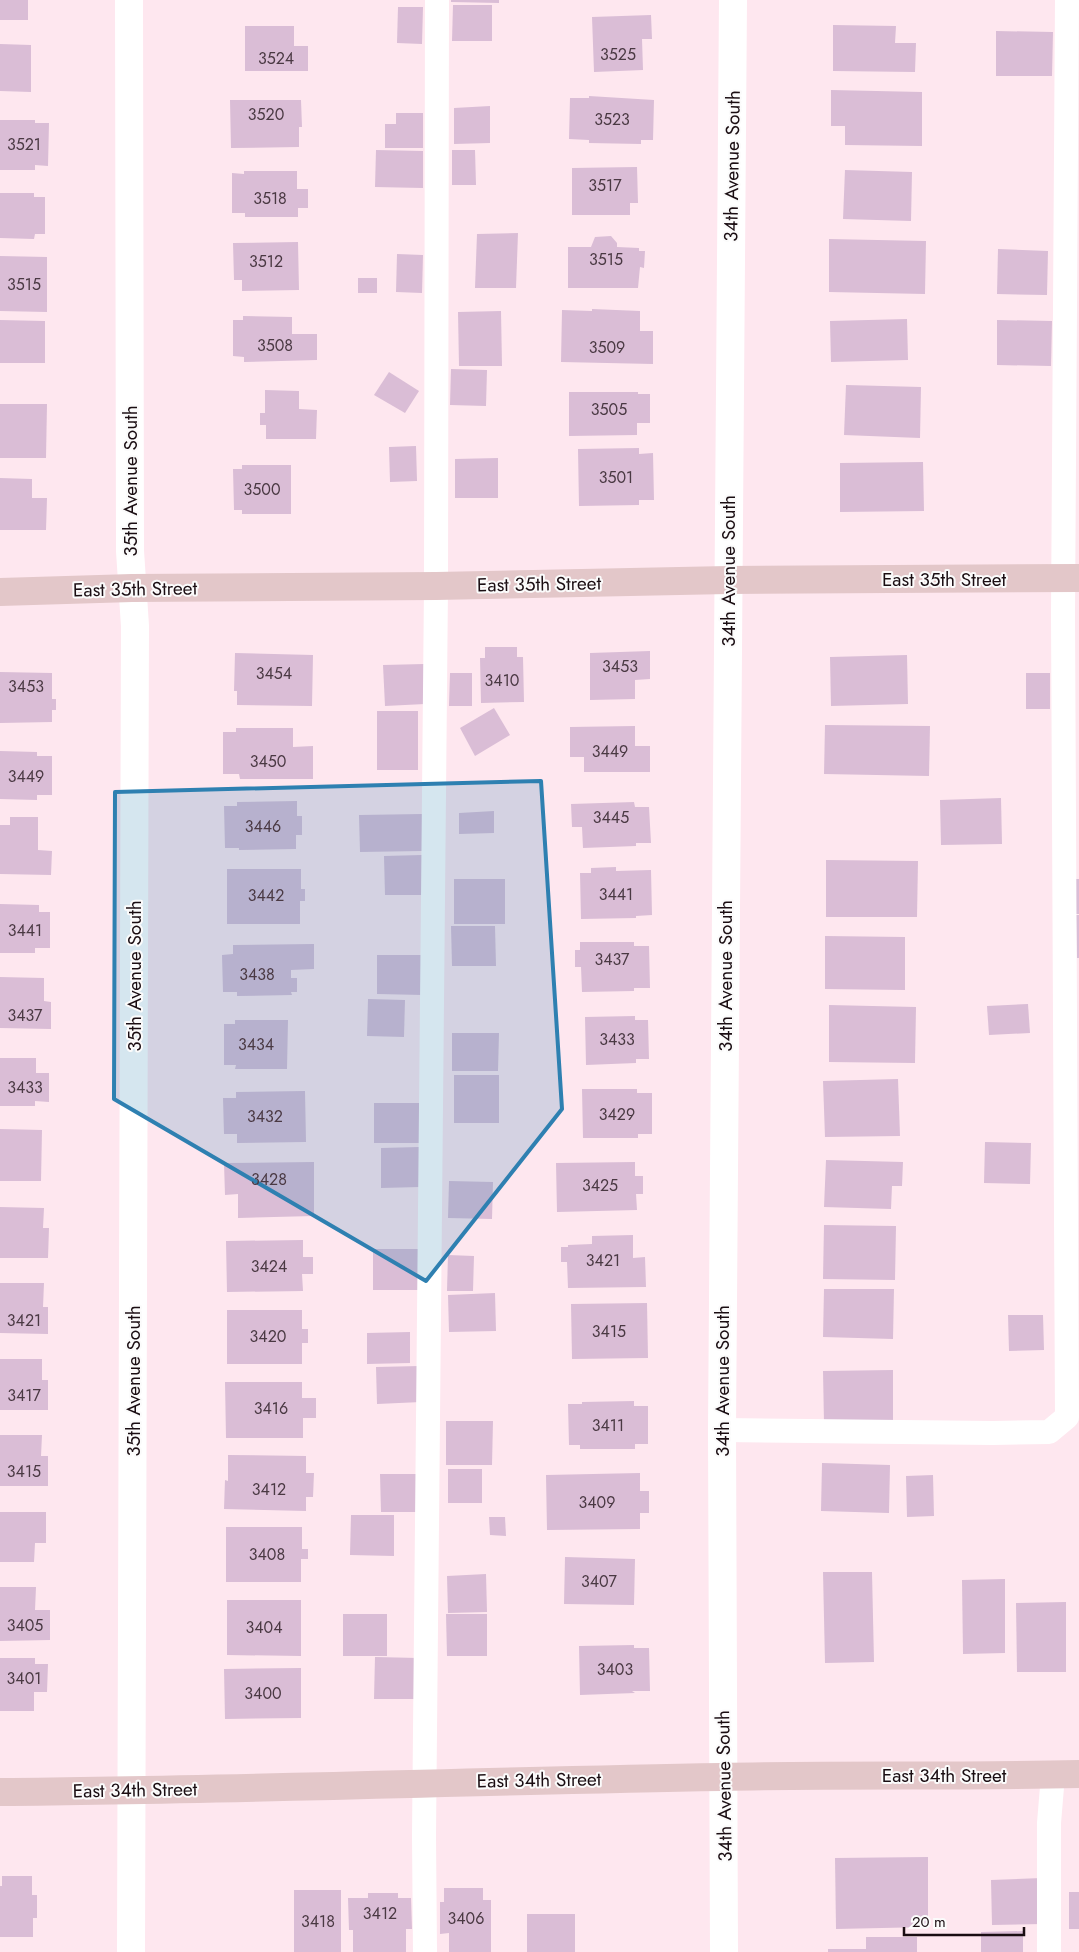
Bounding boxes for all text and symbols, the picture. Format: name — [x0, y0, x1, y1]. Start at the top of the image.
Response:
house number: 3525 — [600, 43, 636, 66]
house number: 3524 — [258, 47, 294, 70]
street label: 34th Avenue South — [717, 90, 747, 242]
house number: 3520 — [248, 103, 284, 126]
house number: 3523 — [594, 108, 630, 131]
house number: 3521 — [7, 133, 41, 156]
house number: 3517 — [588, 174, 622, 197]
house number: 3518 — [253, 187, 287, 210]
house number: 3515 — [589, 248, 623, 271]
house number: 3512 — [249, 250, 283, 273]
house number: 3515 — [7, 273, 41, 296]
house number: 3508 — [257, 334, 293, 357]
house number: 3509 — [589, 336, 625, 359]
house number: 3505 — [591, 398, 627, 421]
street label: 35th Avenue South — [117, 405, 144, 557]
house number: 3501 — [599, 466, 633, 489]
house number: 3500 — [244, 478, 280, 501]
street label: 34th Avenue South — [715, 495, 742, 647]
street label: East 35th Street — [882, 566, 1007, 593]
street label: East 35th Street — [477, 569, 602, 599]
street label: East 35th Street — [73, 574, 198, 604]
house number: 3453 — [602, 655, 638, 678]
house number: 3454 — [256, 662, 292, 685]
house number: 3410 — [485, 669, 519, 692]
house number: 3453 — [8, 675, 44, 698]
house number: 3449 — [592, 740, 628, 763]
house number: 3450 — [250, 750, 286, 773]
house number: 3449 — [8, 765, 44, 788]
house number: 3445 — [593, 806, 629, 829]
house number: 3446 — [245, 815, 281, 838]
house number: 3441 — [599, 883, 633, 906]
house number: 3442 — [248, 884, 284, 907]
street label: 35th Avenue South — [121, 900, 148, 1052]
street label: 34th Avenue South — [712, 900, 739, 1052]
house number: 3441 — [8, 919, 42, 942]
house number: 3437 — [595, 948, 630, 971]
house number: 3438 — [239, 963, 275, 986]
house number: 3437 — [8, 1004, 43, 1027]
house number: 3433 — [599, 1028, 635, 1051]
house number: 3434 — [238, 1033, 274, 1056]
house number: 3433 — [7, 1076, 43, 1099]
house number: 3429 — [599, 1103, 635, 1126]
house number: 3432 — [247, 1105, 283, 1128]
house number: 3428 — [251, 1168, 287, 1191]
house number: 3425 — [582, 1174, 618, 1197]
house number: 3421 — [586, 1249, 620, 1272]
house number: 3424 — [251, 1255, 287, 1278]
street label: 35th Avenue South — [120, 1305, 147, 1457]
street label: 34th Avenue South — [709, 1305, 736, 1457]
house number: 3421 — [7, 1309, 41, 1332]
house number: 3415 — [592, 1320, 626, 1343]
house number: 3420 — [250, 1325, 286, 1348]
house number: 3417 — [7, 1384, 41, 1407]
house number: 3416 — [254, 1397, 288, 1420]
house number: 3411 — [592, 1414, 624, 1437]
house number: 3415 — [7, 1460, 41, 1483]
house number: 3412 — [252, 1478, 286, 1501]
house number: 3409 — [579, 1491, 615, 1514]
house number: 3408 — [249, 1543, 285, 1566]
house number: 3407 — [581, 1570, 618, 1593]
house number: 3405 — [7, 1614, 43, 1637]
house number: 3404 — [246, 1616, 283, 1639]
house number: 3403 — [597, 1658, 633, 1681]
house number: 3401 — [7, 1667, 41, 1690]
house number: 3400 — [244, 1682, 282, 1705]
street label: 34th Avenue South — [709, 1710, 739, 1862]
street label: East 34th Street — [882, 1762, 1007, 1789]
street label: East 34th Street — [477, 1765, 602, 1795]
street label: East 34th Street — [73, 1775, 198, 1805]
house number: 3412 — [363, 1902, 397, 1925]
scale bar — [904, 1904, 1024, 1936]
house number: 3406 — [448, 1907, 484, 1930]
house number: 3418 — [301, 1910, 335, 1933]
text: 20 m — [912, 1911, 946, 1933]

